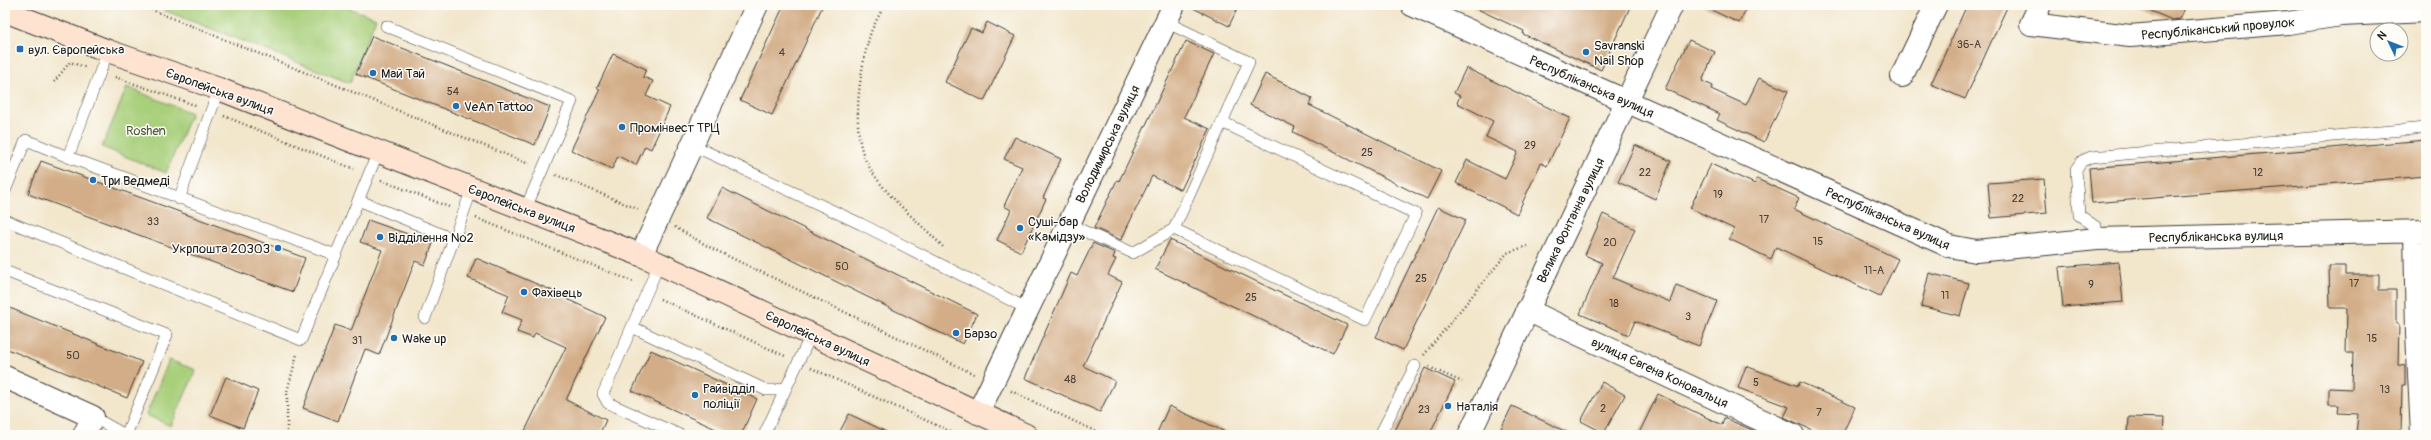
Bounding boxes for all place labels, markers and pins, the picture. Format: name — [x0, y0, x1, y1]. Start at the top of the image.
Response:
place label: Savranski Nail Shop — [1594, 38, 1644, 69]
place label: вул. Європейська — [28, 42, 124, 58]
marker: вул. Європейська — [15, 44, 25, 54]
marker: Savranski Nail Shop — [1581, 47, 1591, 57]
place label: Май Тай — [381, 66, 425, 82]
marker: Май Тай — [368, 68, 378, 78]
place label: VeAn Tattoo — [464, 99, 533, 115]
marker: VeAn Tattoo — [451, 101, 461, 111]
place label: Промінвест ТРЦ — [630, 120, 720, 136]
marker: Промінвест ТРЦ — [617, 122, 627, 132]
place label: Три Ведмеді — [101, 173, 170, 189]
marker: Три Ведмеді — [88, 175, 98, 185]
place label: Суші-бар «Камідзу» — [1028, 214, 1085, 245]
marker: Суші-бар «Камідзу» — [1015, 223, 1025, 233]
place label: Відділення №2 — [388, 230, 474, 246]
marker: Відділення №2 — [375, 232, 385, 242]
place label: Укрпошта 20303 — [172, 241, 270, 257]
marker: Укрпошта 20303 — [273, 243, 283, 253]
place label: Фахівець — [532, 285, 583, 301]
marker: Фахівець — [519, 287, 529, 297]
place label: Барзо — [964, 326, 997, 342]
marker: Барзо — [951, 328, 961, 338]
place label: Wake up — [402, 331, 446, 347]
marker: Wake up — [389, 333, 399, 343]
place label: Райвідділ поліції — [703, 381, 755, 412]
marker: Райвідділ поліції — [690, 390, 700, 400]
place label: Наталія — [1456, 399, 1498, 415]
marker: Наталія — [1443, 401, 1453, 411]

